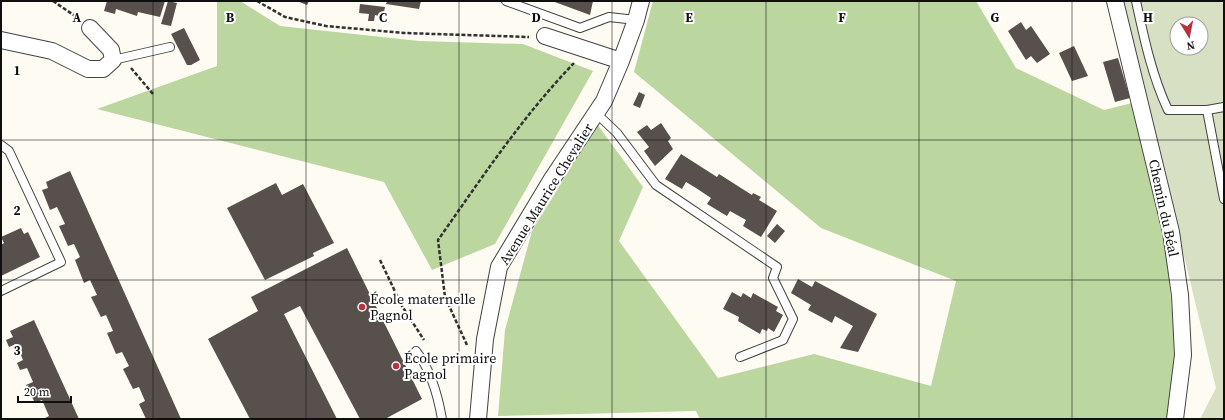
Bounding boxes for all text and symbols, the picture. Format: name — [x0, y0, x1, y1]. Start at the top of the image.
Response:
text: A — [73, 9, 82, 26]
text: B — [226, 9, 235, 26]
text: C — [379, 9, 387, 26]
text: D — [531, 9, 541, 26]
text: E — [685, 9, 693, 26]
text: F — [838, 9, 846, 26]
text: G — [991, 9, 1000, 26]
text: H — [1143, 9, 1153, 26]
north arrow — [1169, 16, 1209, 56]
text: N — [1185, 37, 1196, 53]
text: 1 — [13, 62, 21, 79]
street label: Avenue Maurice Chevalier — [494, 119, 598, 269]
street label: Chemin du Béal — [1144, 157, 1184, 259]
text: 2 — [13, 202, 21, 219]
place label: École maternelle Pagnol — [370, 289, 476, 325]
marker: École maternelle Pagnol — [357, 302, 367, 312]
text: 3 — [13, 342, 21, 359]
place label: École primaire Pagnol — [404, 348, 496, 384]
marker: École primaire Pagnol — [391, 361, 401, 371]
scale bar — [18, 378, 71, 404]
text: 20 m — [24, 384, 50, 400]

